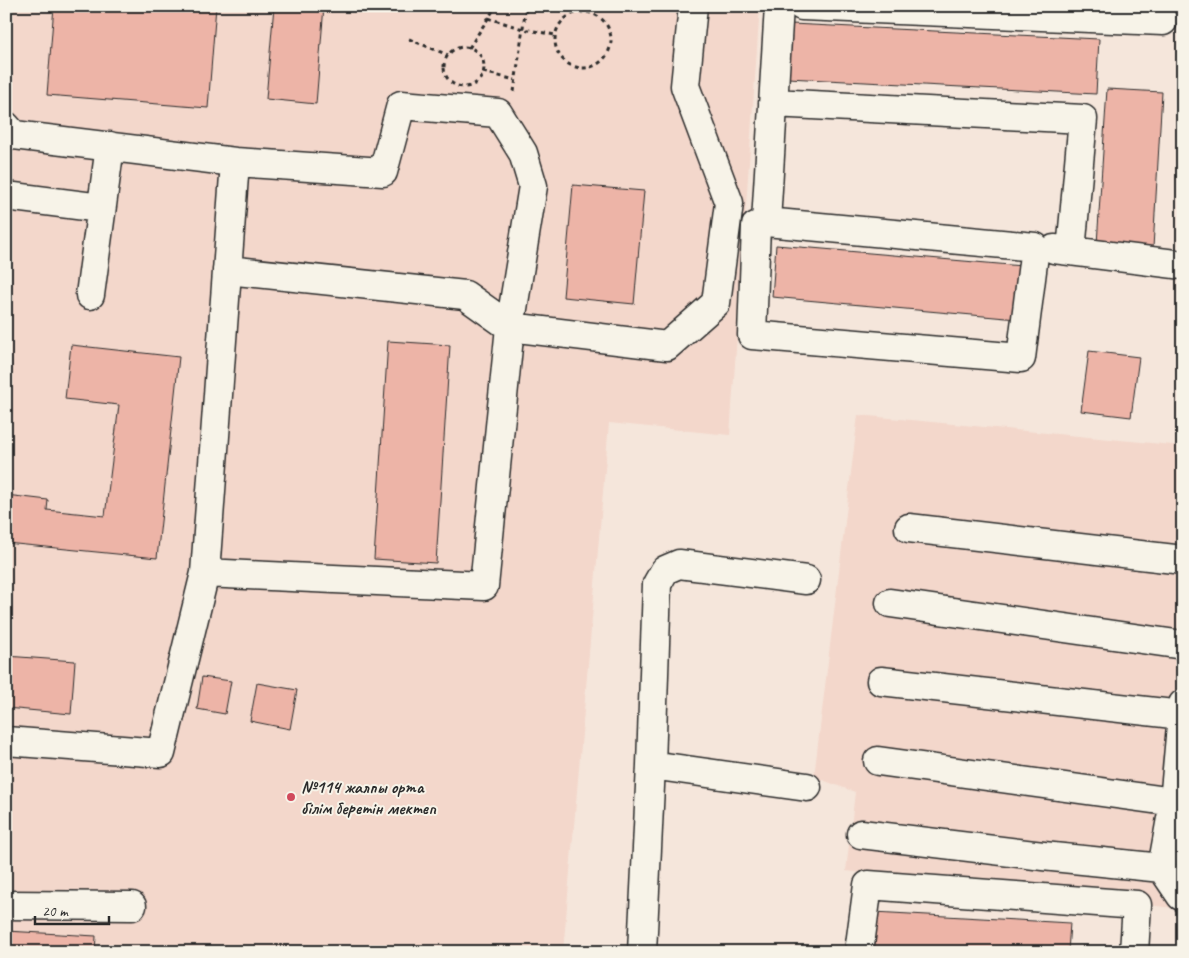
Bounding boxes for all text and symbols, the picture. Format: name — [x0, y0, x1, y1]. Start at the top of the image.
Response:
place label: №114 жалпы орта білім беретін мектеп — [301, 776, 437, 819]
marker: №114 жалпы орта білім беретін мектеп — [285, 791, 297, 803]
scale bar — [35, 893, 109, 925]
text: 20 m — [42, 902, 69, 921]

